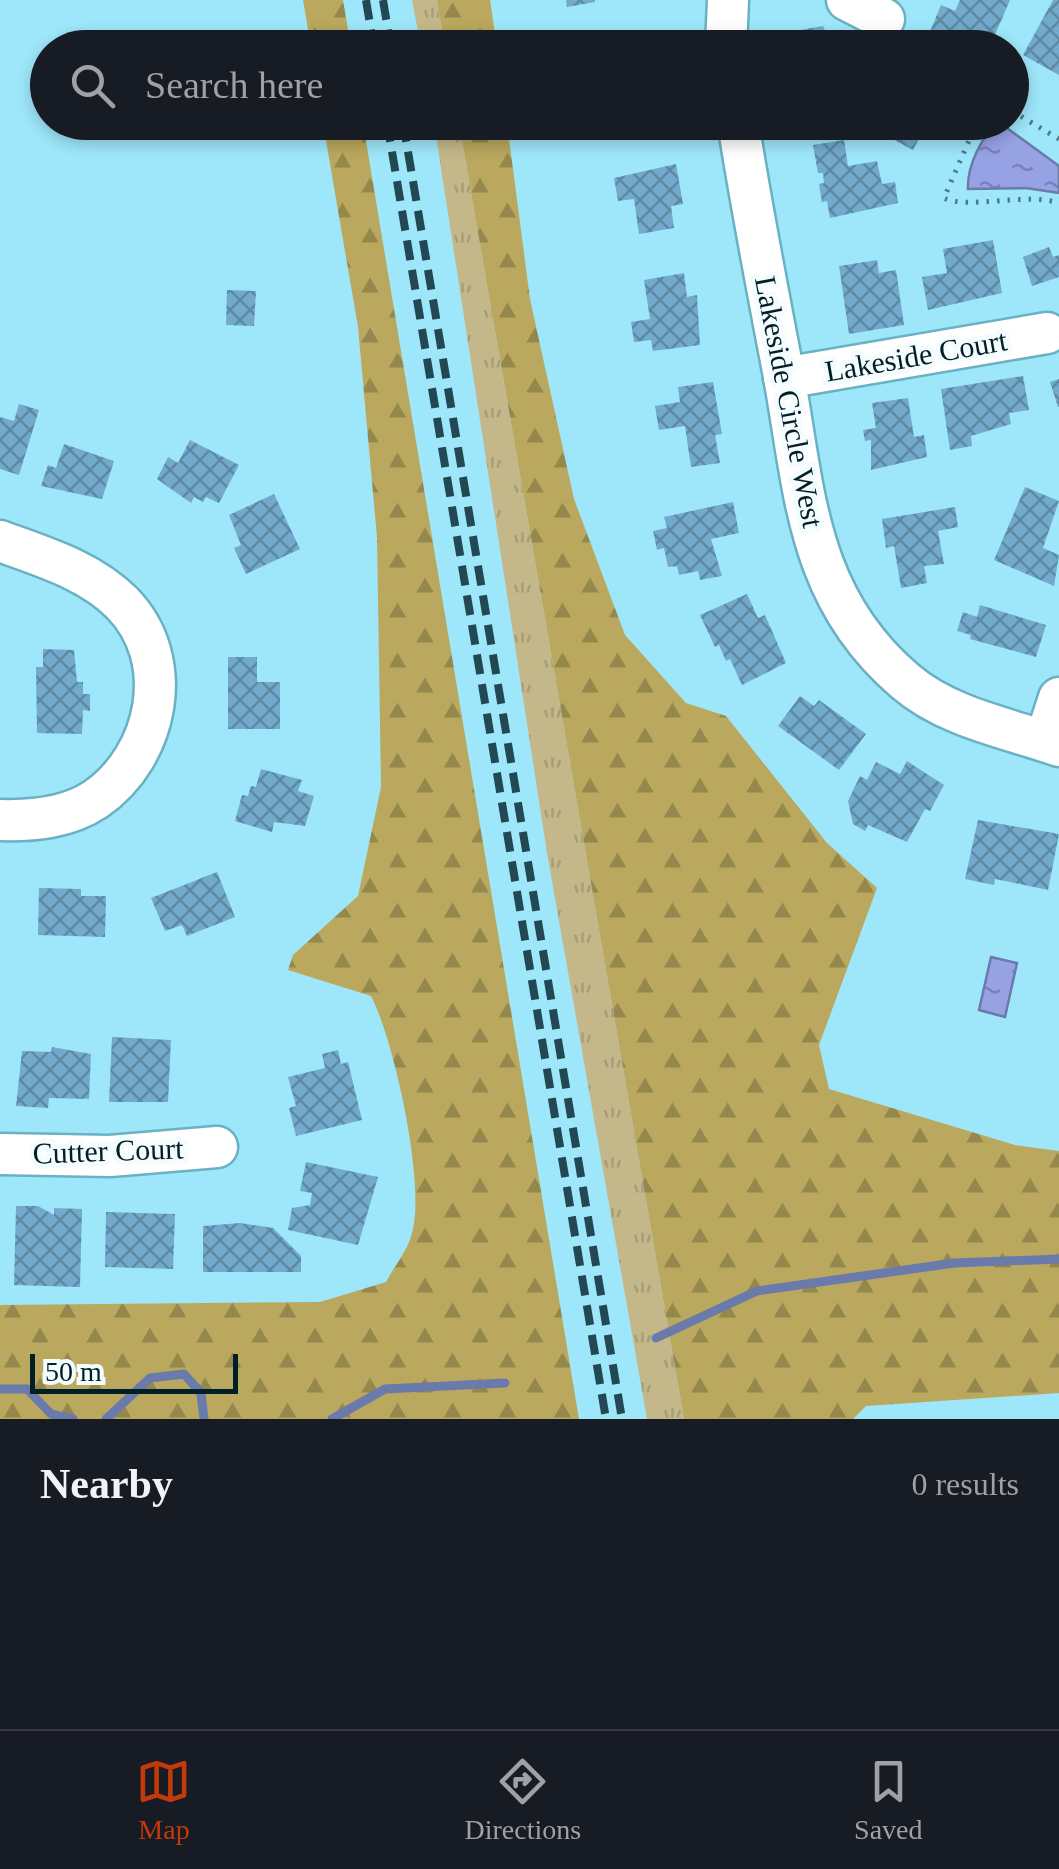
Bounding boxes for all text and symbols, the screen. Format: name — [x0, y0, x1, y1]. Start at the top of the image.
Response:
search box — [30, 30, 1029, 140]
icon: search — [65, 58, 120, 113]
text: Search here — [145, 64, 323, 106]
street label: Lakeside Circle West — [749, 273, 830, 531]
street label: Lakeside Court — [822, 323, 1010, 388]
street label: Cutter Court — [32, 1131, 185, 1170]
scale bar — [30, 1349, 238, 1394]
text: 50 m — [45, 1356, 102, 1387]
text: Nearby — [40, 1461, 173, 1507]
text: 0 results — [911, 1466, 1019, 1502]
tab: Map — [136, 1754, 191, 1846]
tab: Directions — [464, 1754, 581, 1846]
tab: Saved — [854, 1754, 923, 1846]

